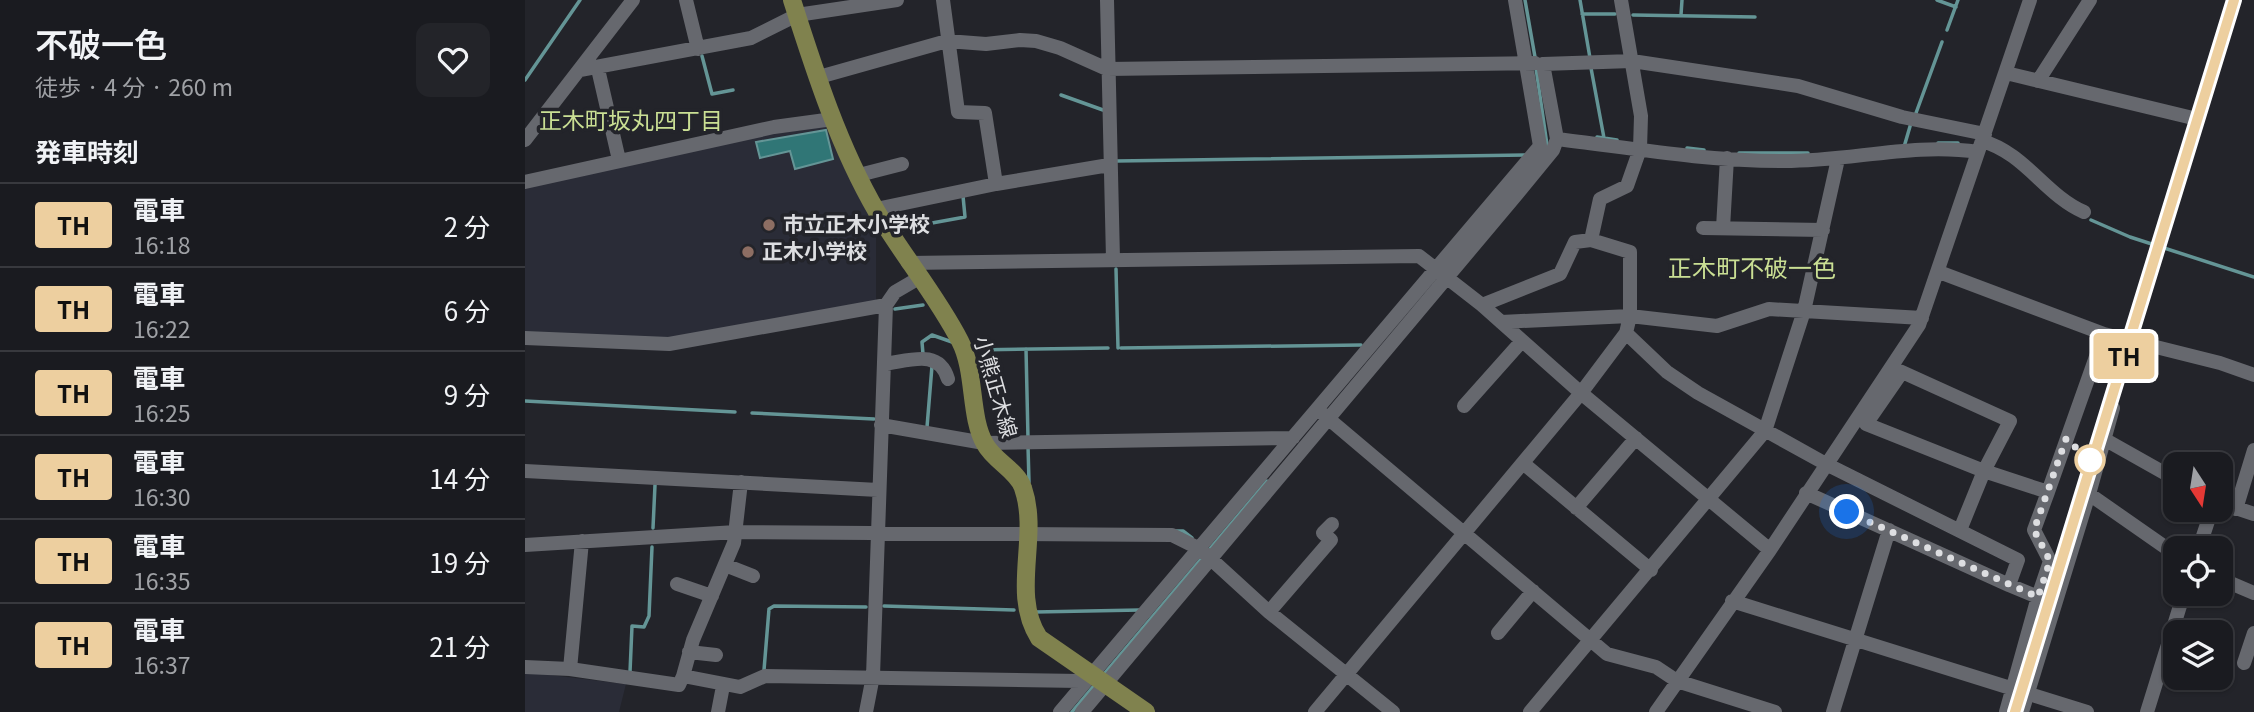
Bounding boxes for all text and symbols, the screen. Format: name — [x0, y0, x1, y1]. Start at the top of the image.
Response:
text: 不破一色 — [35, 19, 167, 67]
button: heart — [416, 23, 490, 97]
text: 徒歩 · 4 分 · 260 m — [35, 69, 233, 103]
district label: 正木町坂丸四丁目 — [539, 102, 723, 136]
text: 発車時刻 — [35, 132, 139, 169]
text: 電車 — [133, 190, 185, 227]
text: TH — [57, 207, 90, 242]
text: 2 分 — [444, 207, 490, 244]
place label: 市立正木小学校 — [783, 208, 930, 238]
marker: 市立正木小学校 — [761, 217, 777, 233]
text: 16:18 — [133, 227, 190, 261]
place label: 正木小学校 — [762, 235, 867, 265]
marker: 正木小学校 — [740, 244, 756, 260]
district label: 正木町不破一色 — [1668, 249, 1836, 284]
text: 電車 — [133, 274, 185, 311]
text: TH — [57, 291, 90, 326]
text: 6 分 — [444, 291, 490, 328]
text: 16:22 — [133, 311, 190, 345]
street label: 小熊正木線 — [968, 332, 1026, 441]
line badge: TH — [2093, 333, 2155, 379]
text: TH — [2107, 338, 2141, 373]
text: 電車 — [133, 358, 185, 395]
text: TH — [57, 375, 90, 410]
text: 9 分 — [444, 375, 490, 412]
text: 16:25 — [133, 395, 190, 429]
text: 電車 — [133, 442, 185, 479]
unlabelled marker — [2075, 445, 2105, 475]
north arrow — [2163, 452, 2233, 522]
map controls — [2163, 452, 2233, 690]
text: TH — [57, 459, 90, 494]
text: 14 分 — [429, 459, 490, 496]
text: 16:30 — [133, 479, 190, 513]
your location — [1829, 494, 1864, 529]
text: 電車 — [133, 526, 185, 563]
button: locate — [2163, 536, 2233, 606]
text: TH — [57, 543, 90, 578]
text: 19 分 — [429, 543, 490, 580]
text: 16:35 — [133, 563, 190, 597]
text: 電車 — [133, 610, 185, 647]
button: layers — [2163, 620, 2233, 690]
text: TH — [57, 627, 90, 662]
text: 21 分 — [429, 627, 490, 664]
text: 16:37 — [133, 647, 190, 681]

